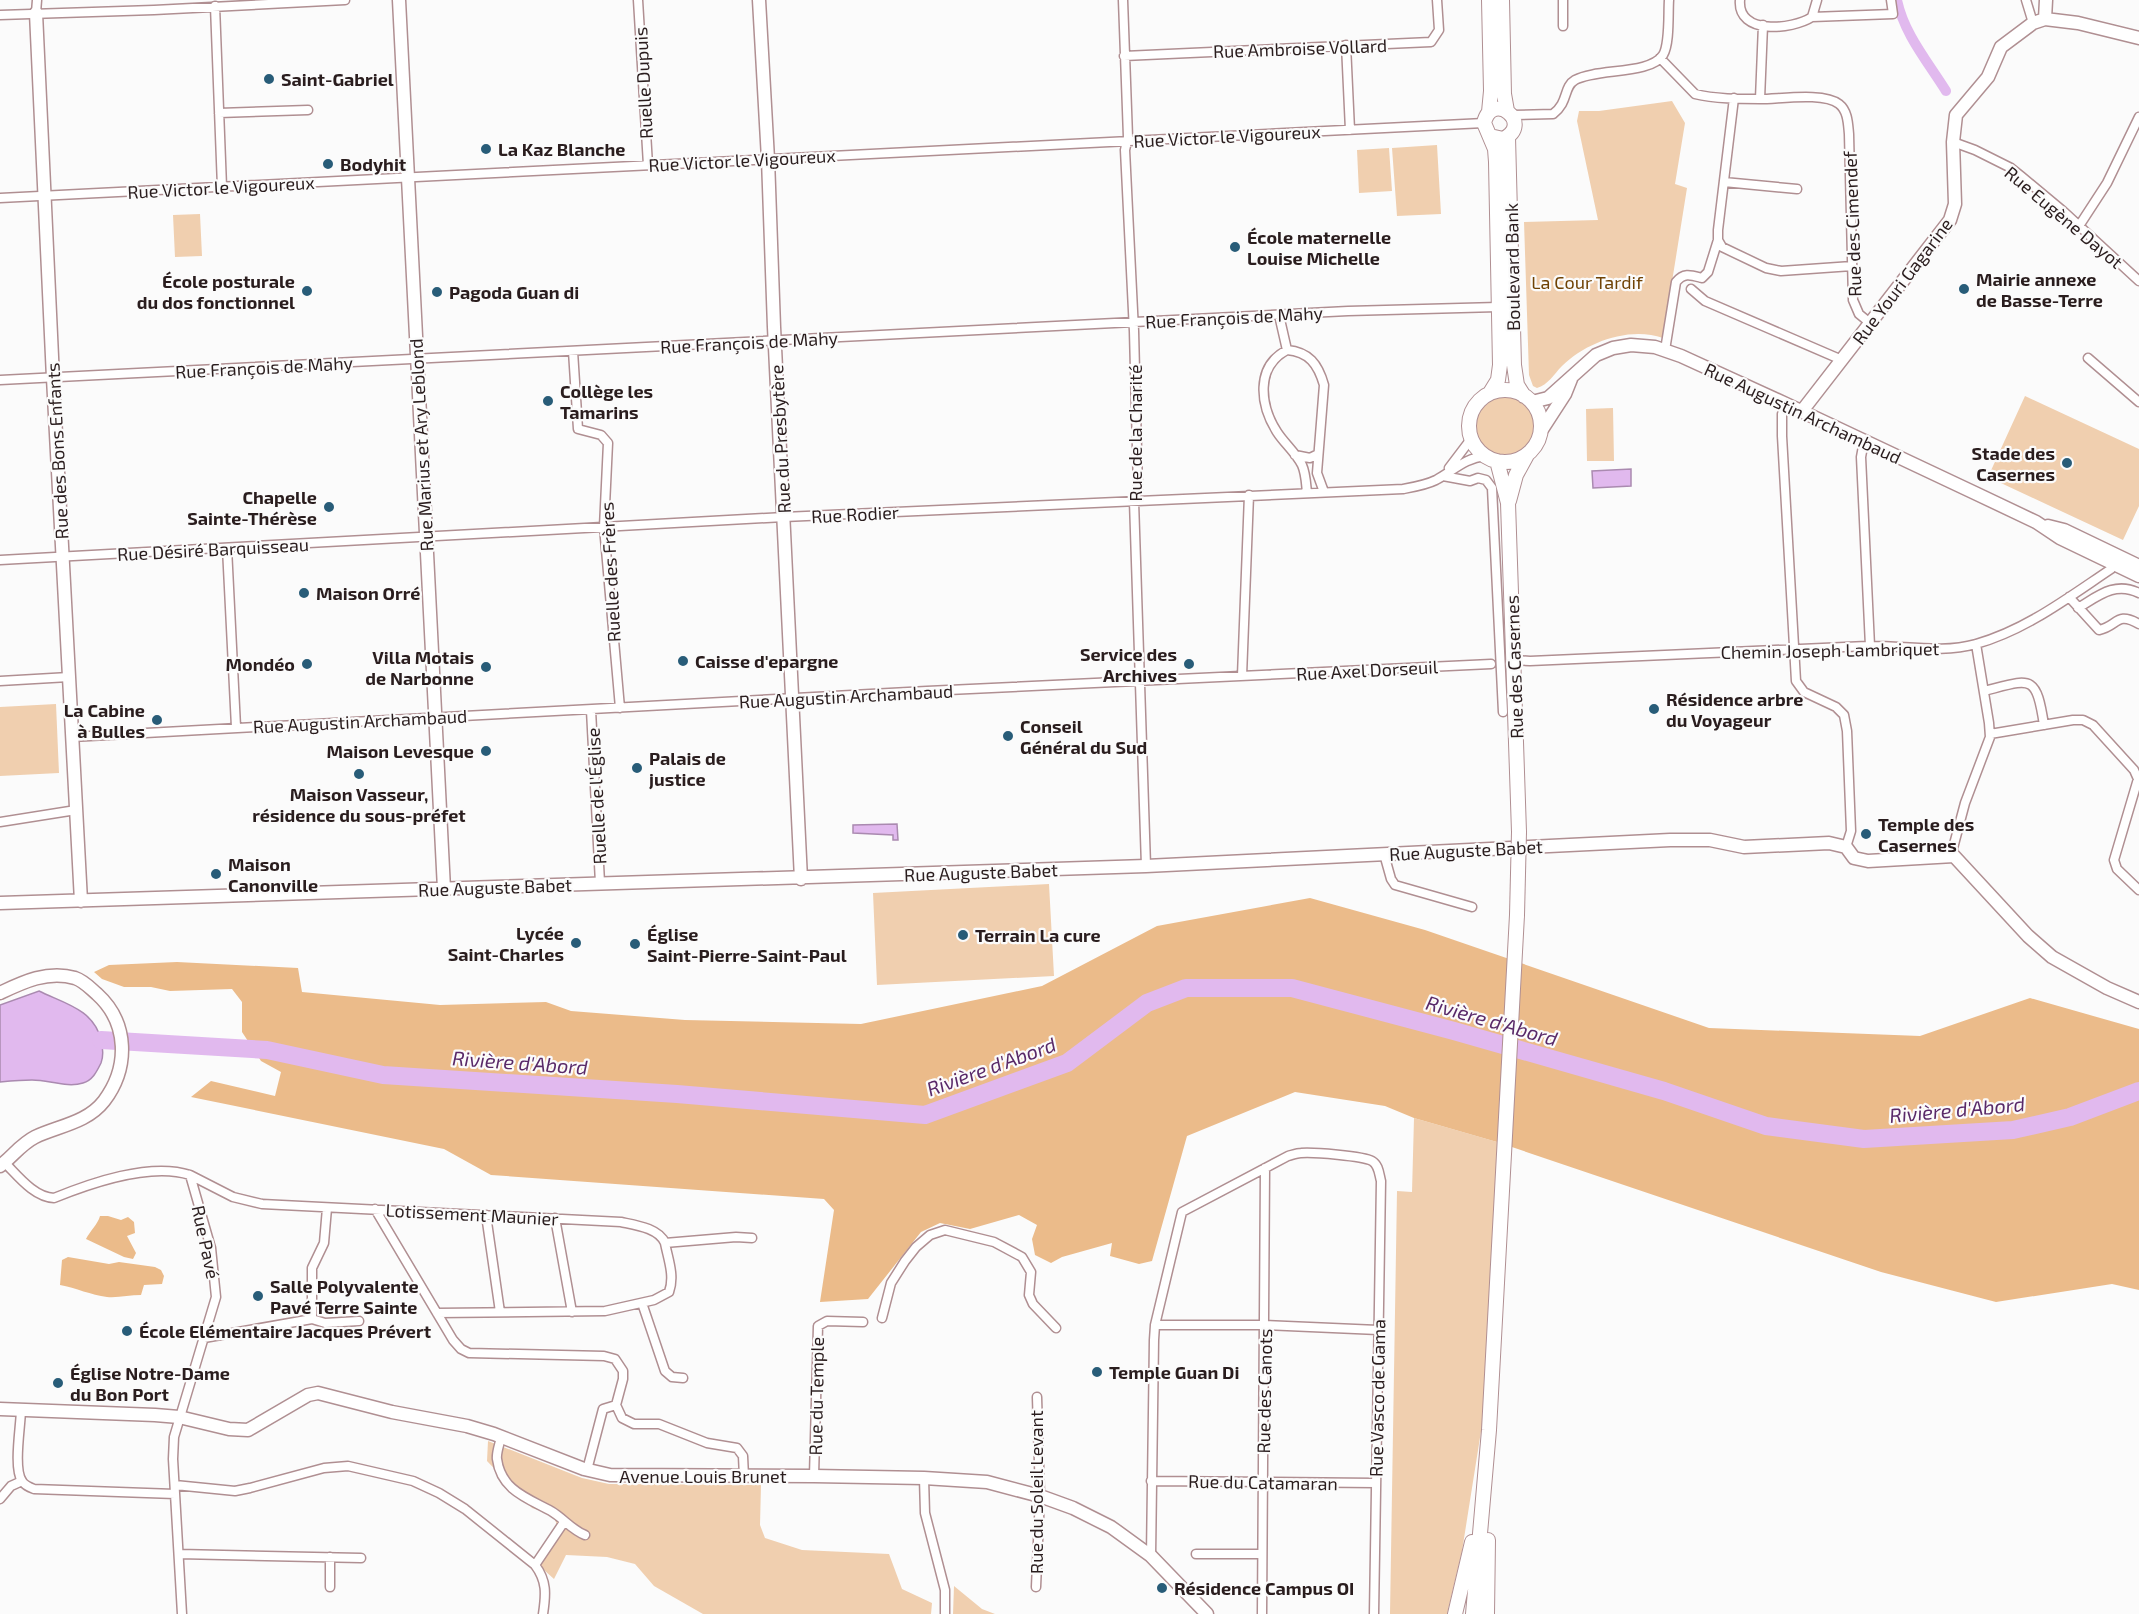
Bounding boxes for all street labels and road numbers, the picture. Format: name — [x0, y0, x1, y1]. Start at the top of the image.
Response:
street label: Ruelle Dupuis — [629, 27, 657, 139]
street label: Rue Ambroise Vollard — [1212, 34, 1388, 62]
street label: Rue Victor le Vigoureux — [1133, 120, 1322, 152]
street label: Rue Victor le Vigoureux — [648, 144, 837, 176]
street label: Rue des Cimendef — [1838, 150, 1866, 297]
street label: Rue Eugène Dayot — [2000, 161, 2128, 273]
street label: Rue Victor le Vigoureux — [127, 171, 316, 203]
street label: Boulevard Bank — [1500, 203, 1524, 331]
street label: Rue Youri Gagarine — [1847, 213, 1957, 349]
street label: Rue François de Mahy — [1144, 301, 1324, 334]
street label: Rue François de Mahy — [659, 326, 839, 359]
street label: Rue Marius et Ary Leblond — [404, 338, 438, 552]
street label: Rue François de Mahy — [174, 351, 354, 384]
street label: Rue Augustin Archambaud — [1701, 358, 1905, 468]
street label: Rue des Bons Enfants — [41, 362, 73, 540]
street label: Rue du Presbytère — [765, 364, 795, 514]
street label: Rue de la Charité — [1124, 364, 1146, 502]
street label: Ruelle des Frères — [595, 501, 625, 643]
street label: Rue Rodier — [810, 501, 900, 527]
street label: Rue Désiré Barquisseau — [117, 533, 309, 565]
street label: Rue des Casernes — [1501, 595, 1527, 739]
street label: Chemin Joseph Lambriquet — [1720, 637, 1940, 663]
street label: Rue Axel Dorseuil — [1296, 655, 1439, 685]
street label: Rue Augustin Archambaud — [738, 679, 954, 713]
street label: Rue Augustin Archambaud — [252, 704, 468, 738]
street label: Ruelle de l'Église — [581, 727, 611, 865]
street label: Rue Auguste Babet — [1389, 835, 1544, 865]
street label: Rue Auguste Babet — [904, 858, 1058, 886]
street label: Rue Auguste Babet — [418, 873, 572, 901]
street label: Lotissement Maunier — [385, 1198, 559, 1230]
street label: Rue Pavé — [187, 1203, 225, 1281]
street label: Rue Vasco de Gama — [1365, 1319, 1389, 1477]
street label: Rue des Canots — [1252, 1328, 1276, 1454]
street label: Rue du Temple — [804, 1337, 828, 1455]
street label: Rue du Soleil Levant — [1025, 1410, 1047, 1574]
street label: Avenue Louis Brunet — [619, 1465, 787, 1487]
street label: Rue du Catamaran — [1188, 1470, 1338, 1494]

